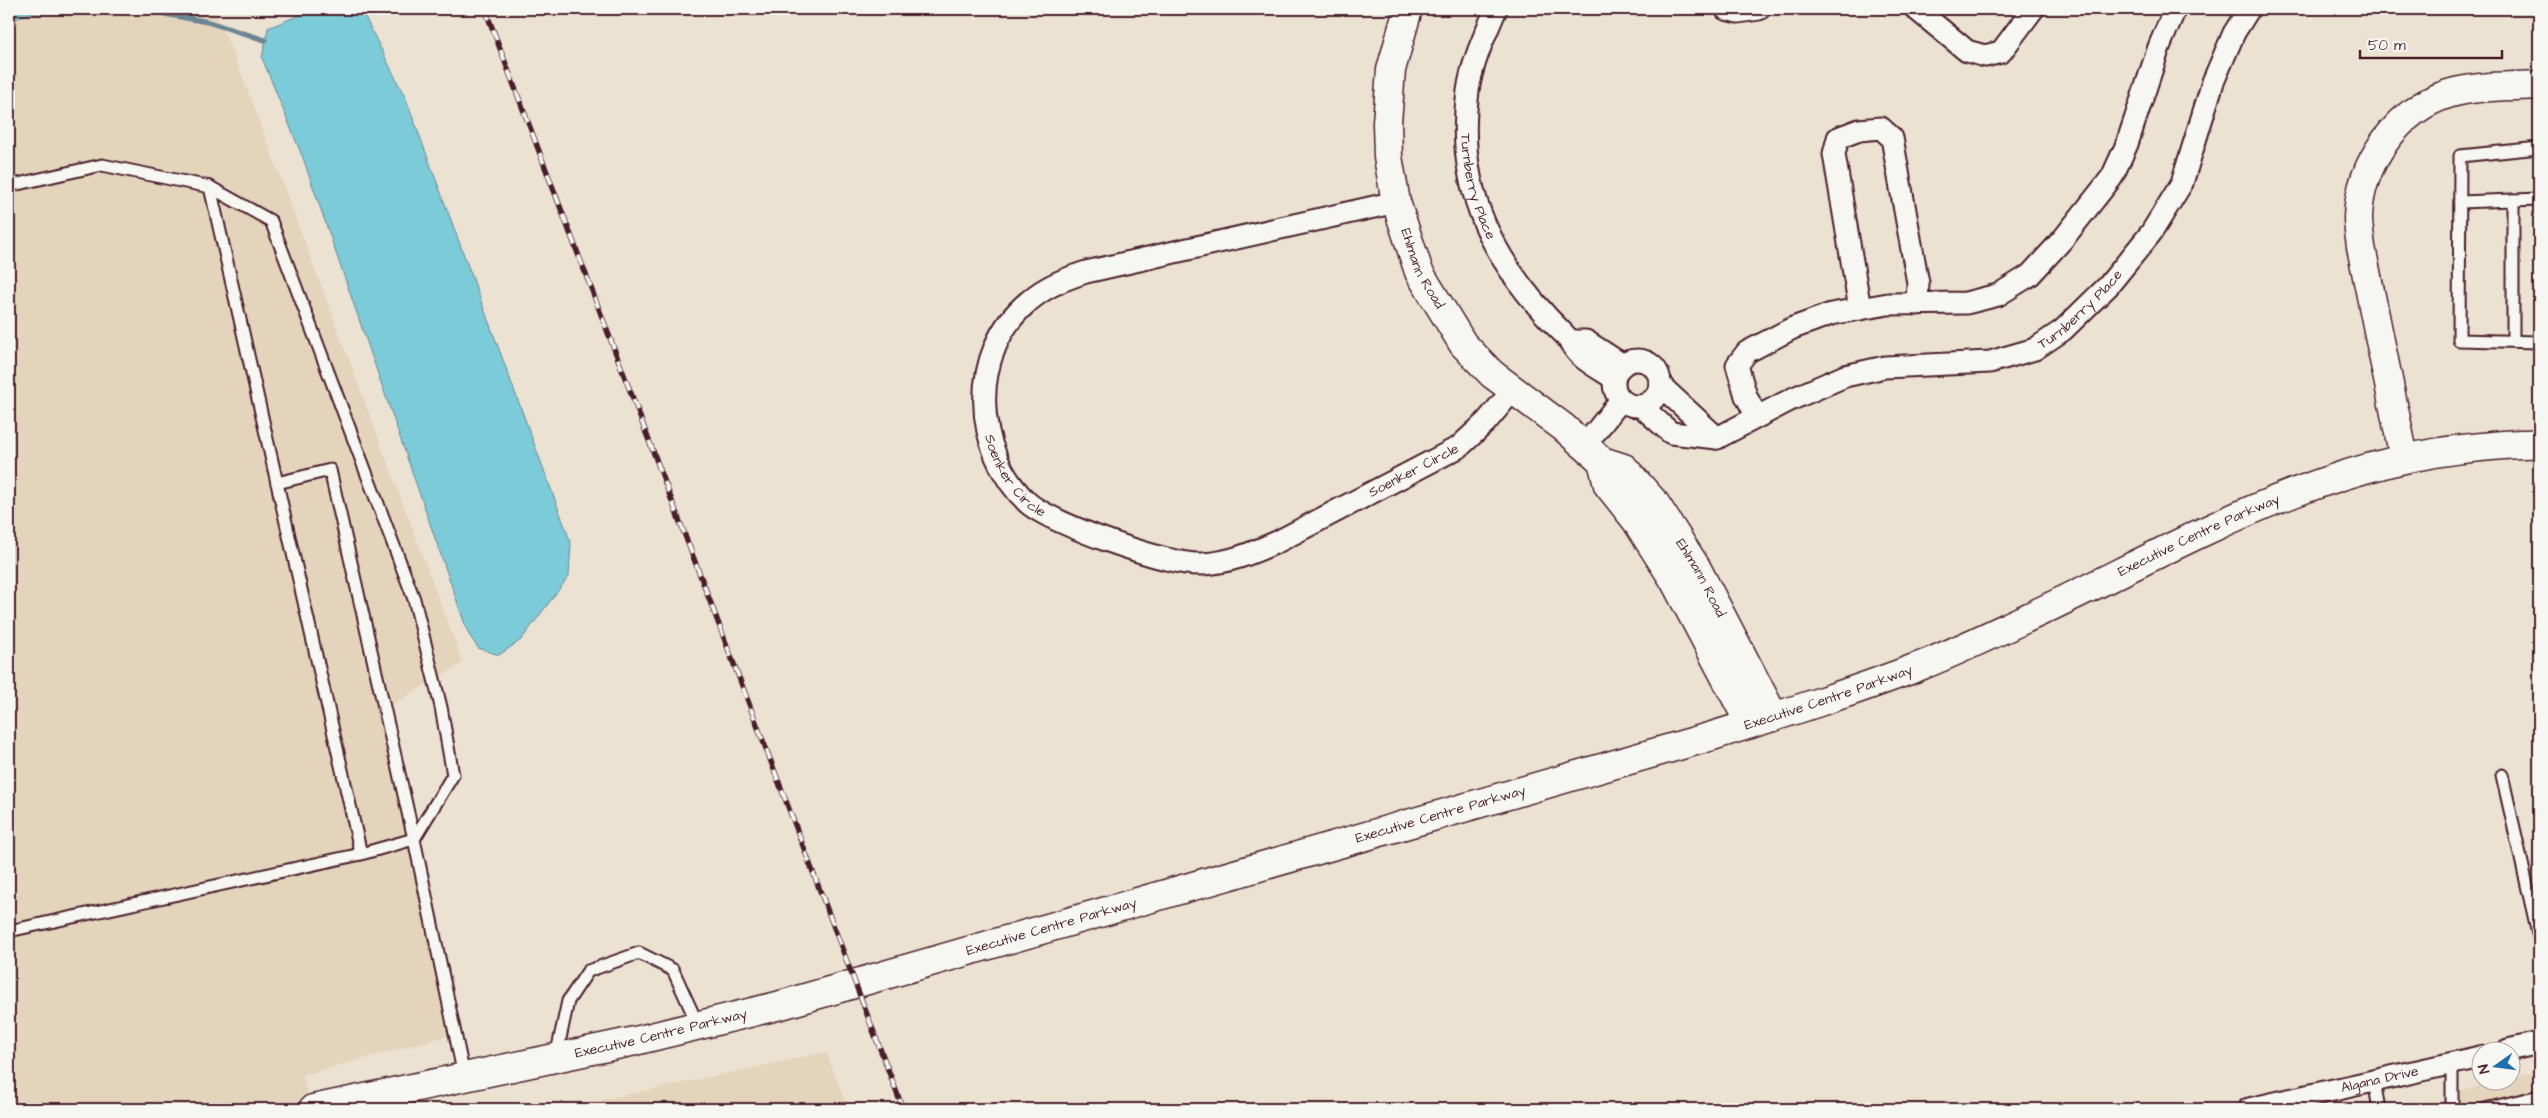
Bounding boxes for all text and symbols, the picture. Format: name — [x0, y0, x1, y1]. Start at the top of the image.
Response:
scale bar — [2360, 28, 2503, 60]
text: 50 m — [2368, 35, 2406, 56]
street label: Turnberry Place — [1455, 133, 1501, 243]
street label: Ehlmann Road — [1395, 226, 1449, 313]
street label: Turnberry Place — [2034, 265, 2127, 354]
street label: Soenker Circle — [979, 432, 1050, 523]
street label: Soenker Circle — [1365, 439, 1463, 503]
street label: Executive Centre Parkway — [2115, 489, 2283, 582]
street label: Ehlmann Road — [1670, 535, 1730, 621]
street label: Executive Centre Parkway — [1742, 660, 1916, 735]
street label: Executive Centre Parkway — [1353, 780, 1528, 849]
street label: Executive Centre Parkway — [964, 893, 1139, 961]
street label: Executive Centre Parkway — [573, 1004, 749, 1063]
north arrow — [2470, 1040, 2520, 1090]
street label: Algana Drive — [2339, 1061, 2421, 1098]
text: N — [2474, 1062, 2495, 1076]

